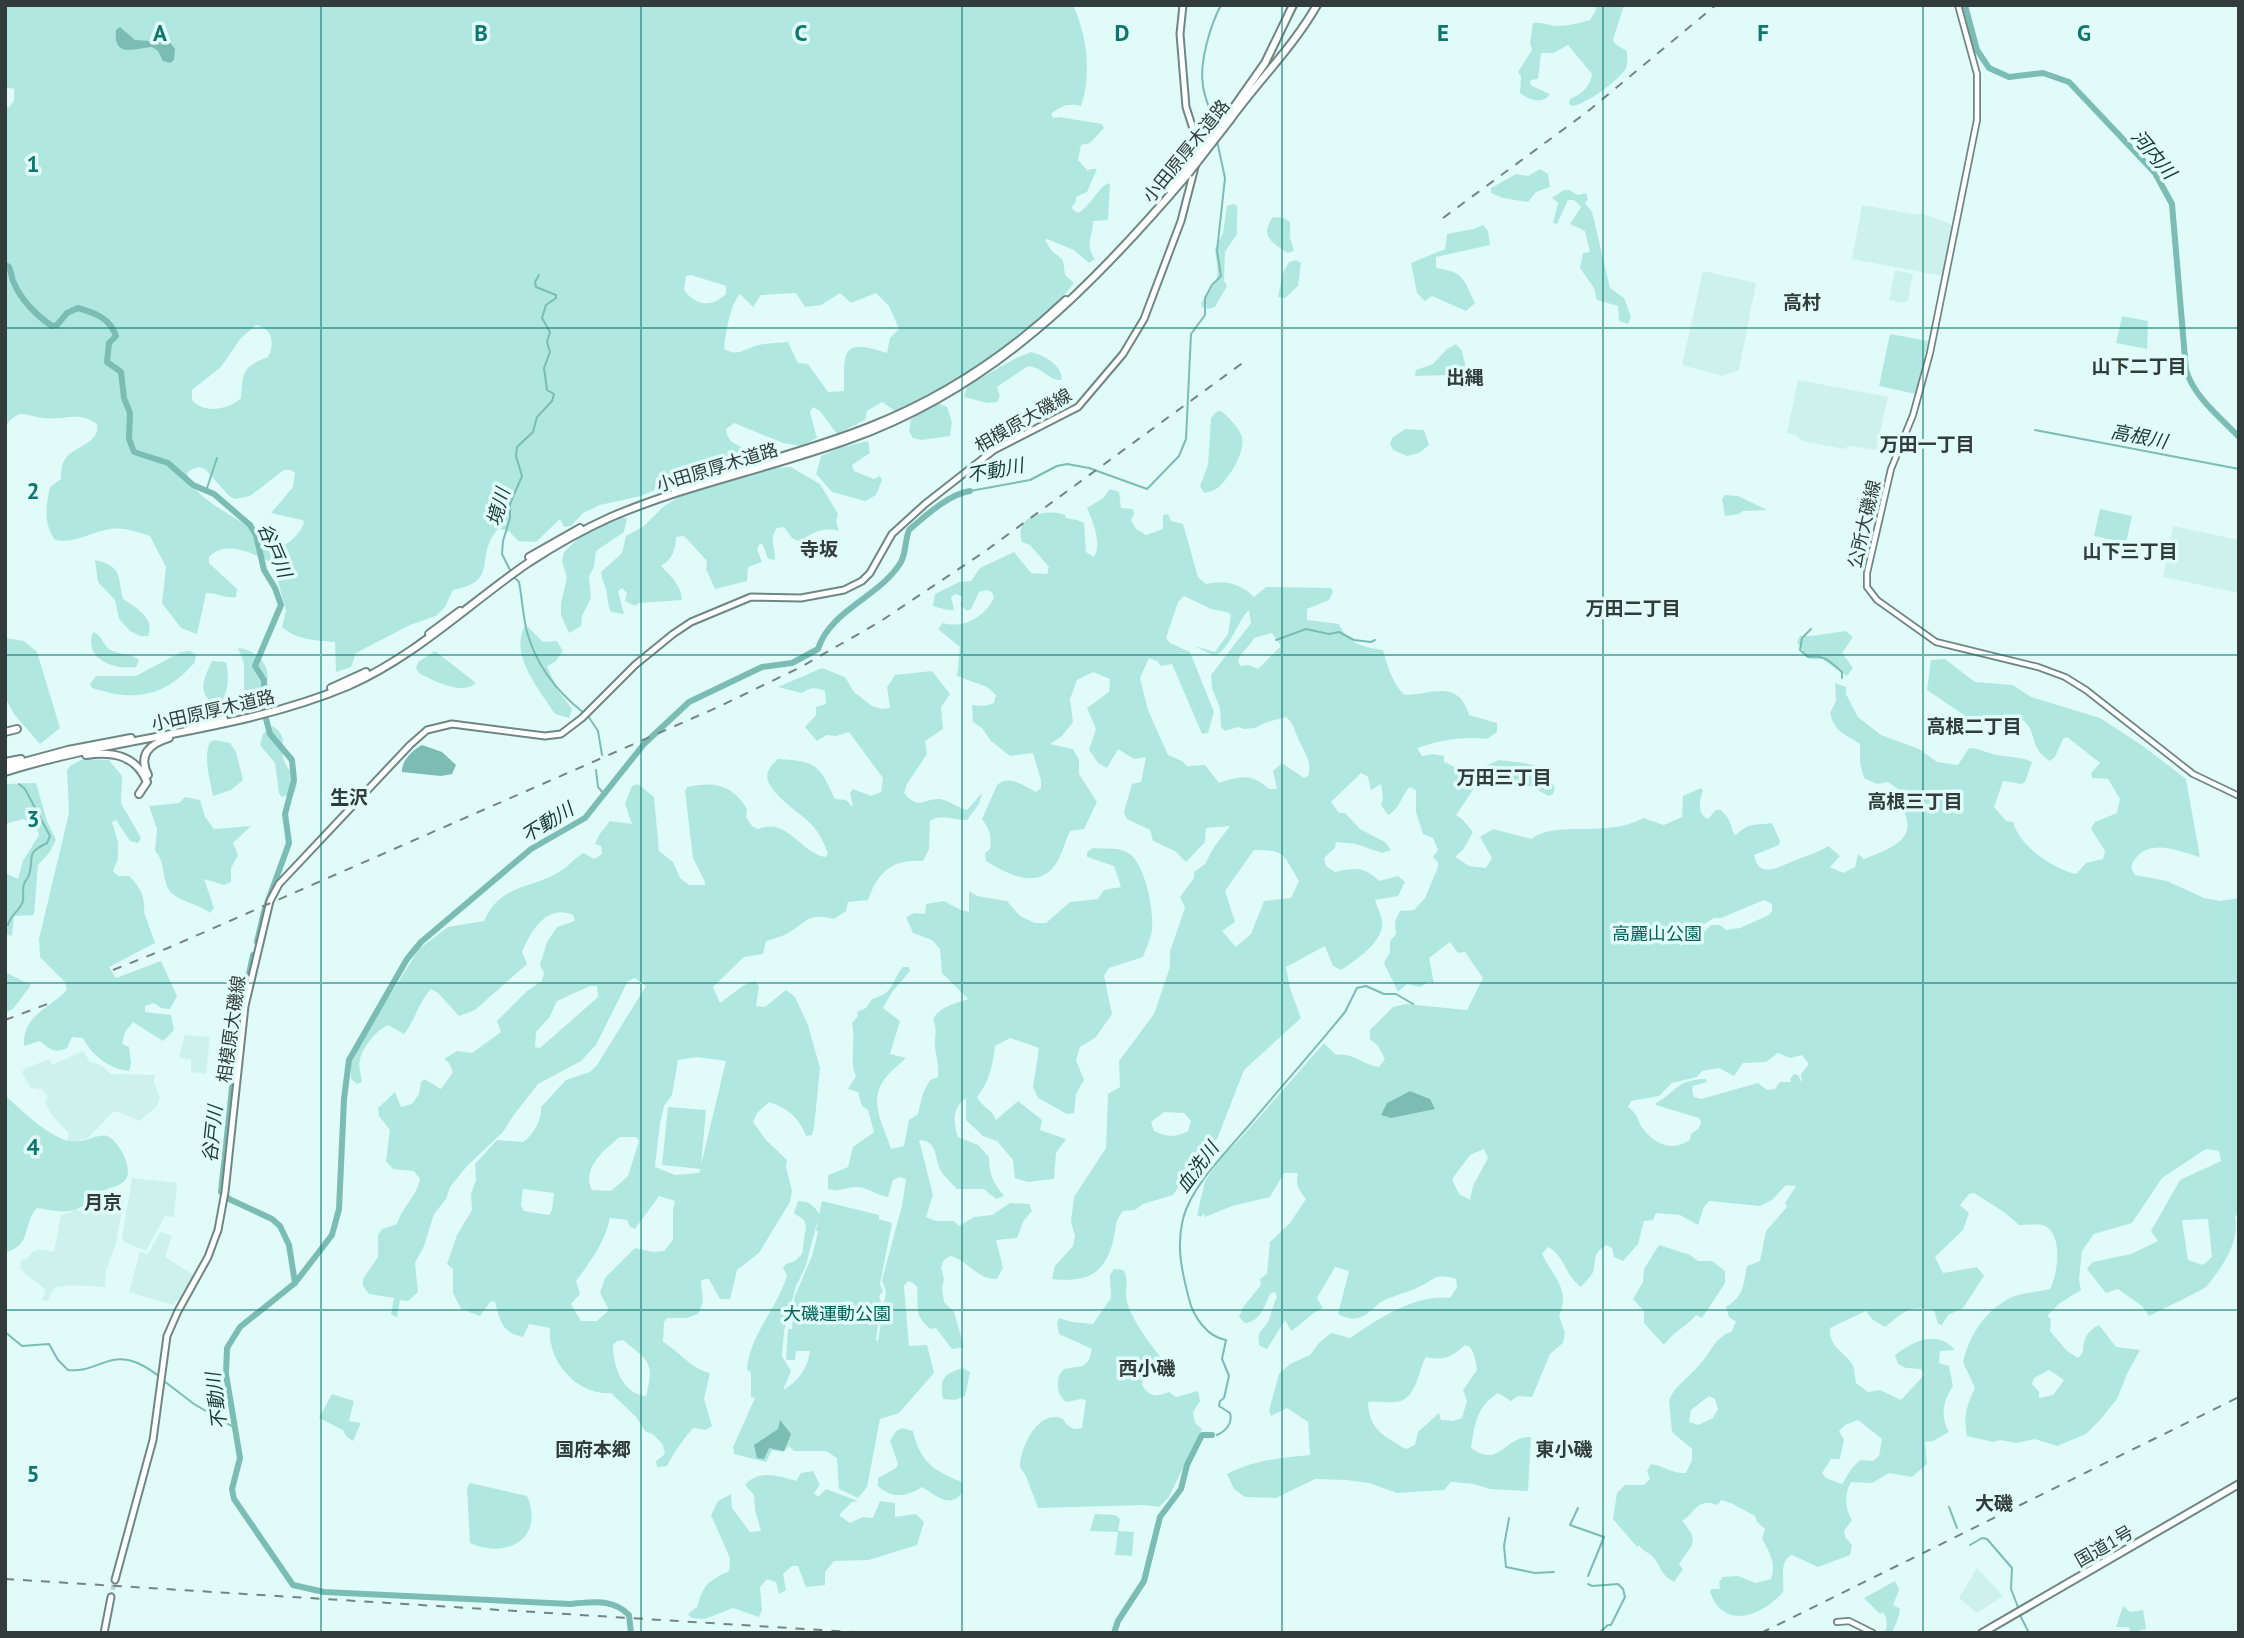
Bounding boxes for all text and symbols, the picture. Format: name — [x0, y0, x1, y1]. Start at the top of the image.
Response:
text: A — [153, 18, 167, 47]
text: B — [474, 18, 488, 47]
text: C — [795, 18, 808, 47]
text: D — [1115, 18, 1129, 47]
text: E — [1437, 18, 1449, 47]
text: F — [1757, 18, 1769, 47]
text: G — [2077, 18, 2091, 47]
street label: 小田原厚木道路 — [1137, 95, 1235, 207]
water label: 河内川 — [2126, 124, 2183, 185]
text: 1 — [26, 149, 40, 178]
district label: 高村 — [1783, 290, 1821, 314]
district label: 山下二丁目 — [2091, 354, 2187, 378]
district label: 出縄 — [1446, 365, 1484, 389]
street label: 相模原大磯線 — [970, 383, 1076, 457]
water label: 高根川 — [2109, 419, 2171, 454]
district label: 万田一丁目 — [1879, 432, 1975, 456]
street label: 小田原厚木道路 — [653, 438, 781, 496]
water label: 不動川 — [965, 452, 1027, 487]
text: 2 — [26, 476, 40, 505]
street label: 公所大磯線 — [1843, 478, 1885, 570]
water label: 境川 — [481, 484, 515, 528]
water label: 谷戸川 — [253, 519, 298, 583]
district label: 寺坂 — [800, 537, 838, 561]
district label: 山下三丁目 — [2082, 539, 2178, 563]
district label: 万田二丁目 — [1585, 596, 1681, 620]
street label: 小田原厚木道路 — [149, 685, 277, 735]
district label: 高根二丁目 — [1926, 714, 2022, 738]
district label: 万田三丁目 — [1456, 765, 1552, 789]
district label: 生沢 — [330, 785, 368, 809]
district label: 高根三丁目 — [1867, 789, 1963, 813]
water label: 不動川 — [516, 796, 579, 847]
text: 3 — [26, 804, 40, 833]
park label: 高麗山公園 — [1612, 922, 1702, 945]
street label: 相模原大磯線 — [212, 974, 250, 1084]
water label: 谷戸川 — [197, 1102, 227, 1164]
text: 4 — [26, 1132, 40, 1161]
water label: 血洗川 — [1171, 1135, 1225, 1197]
district label: 月京 — [84, 1190, 122, 1214]
park label: 大磯運動公園 — [783, 1302, 891, 1325]
district label: 西小磯 — [1118, 1356, 1176, 1380]
water label: 不動川 — [200, 1369, 231, 1431]
district label: 国府本郷 — [555, 1437, 631, 1461]
district label: 東小磯 — [1535, 1437, 1593, 1461]
text: 5 — [26, 1459, 40, 1488]
district label: 大磯 — [1975, 1491, 2013, 1515]
street label: 国道1号 — [2071, 1520, 2137, 1572]

